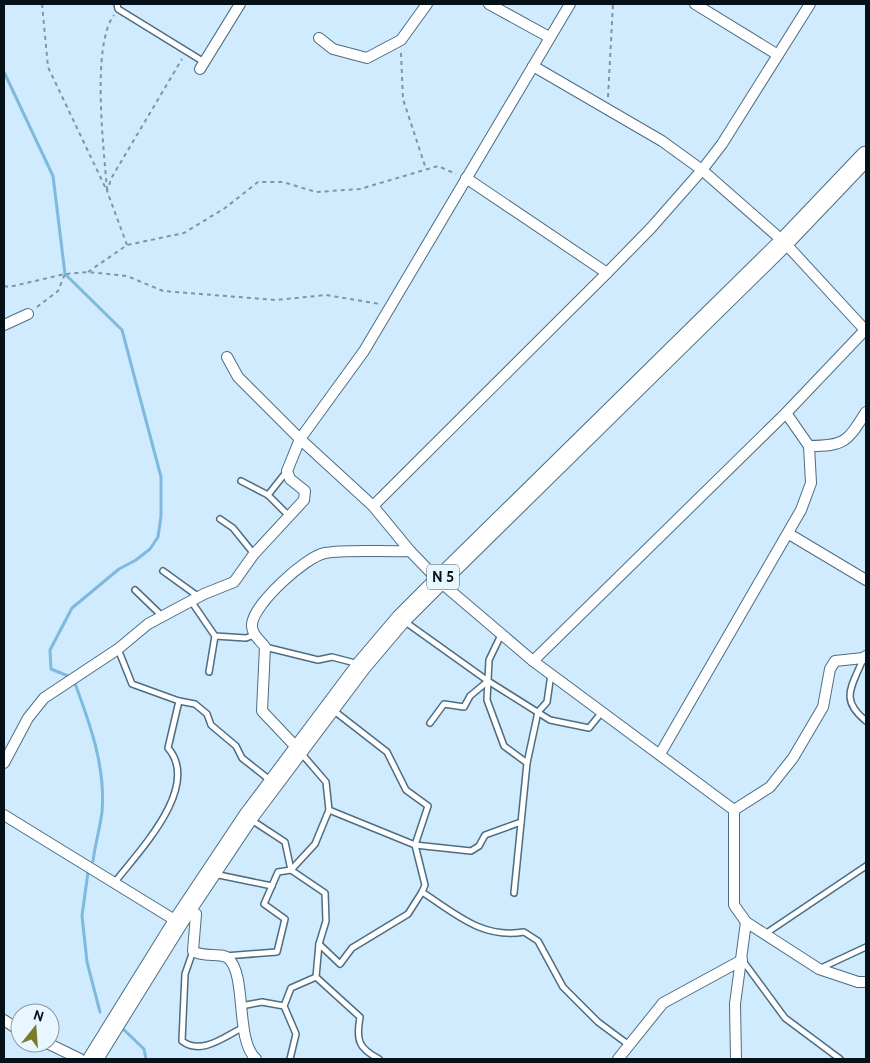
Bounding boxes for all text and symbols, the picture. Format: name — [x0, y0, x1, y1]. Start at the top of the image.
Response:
road number: N 5 — [427, 564, 459, 590]
north arrow — [10, 1003, 60, 1053]
text: N — [31, 1006, 46, 1026]

